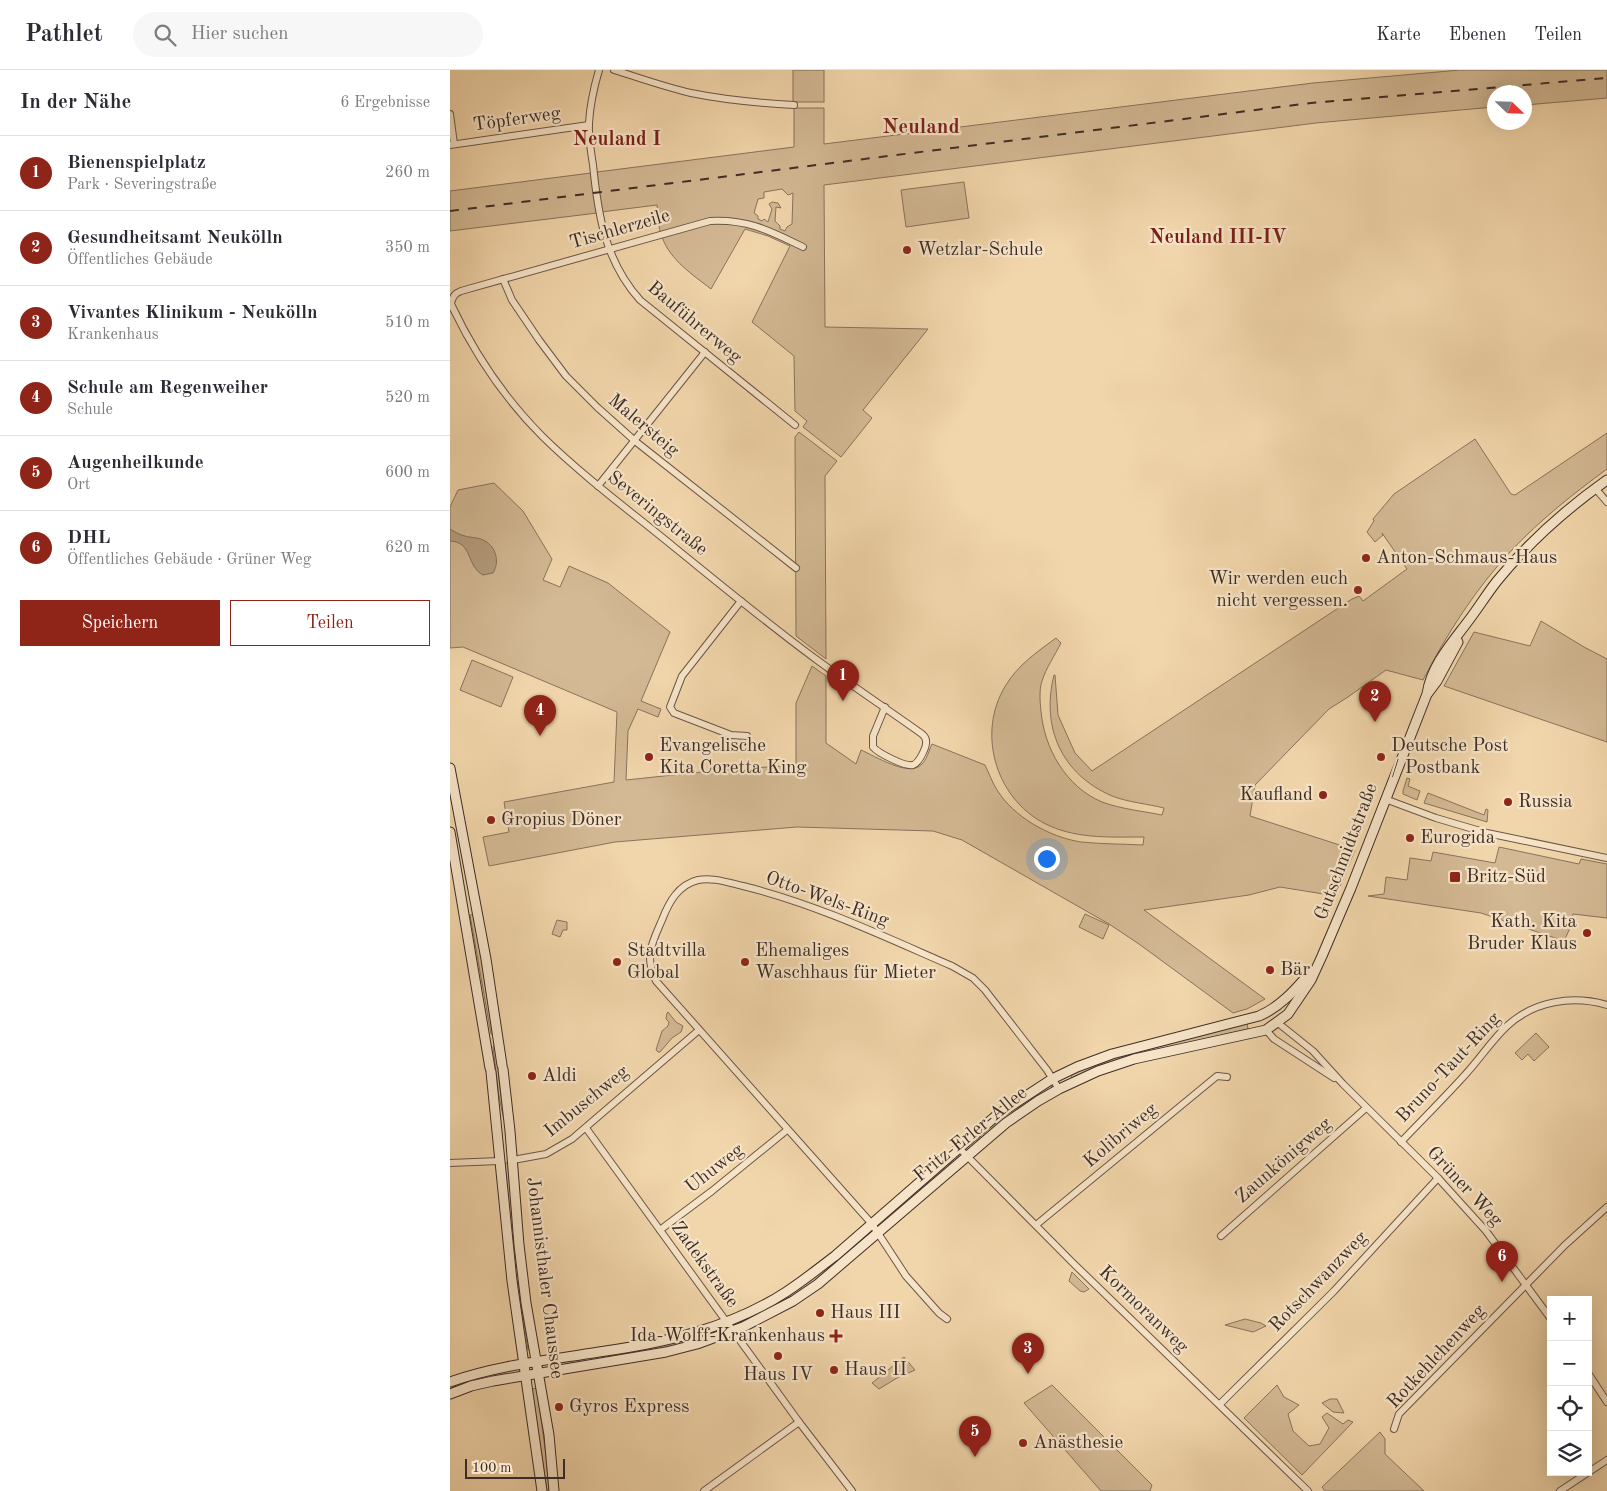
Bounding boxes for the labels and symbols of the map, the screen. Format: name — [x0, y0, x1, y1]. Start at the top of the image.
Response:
north arrow — [1487, 85, 1532, 130]
street label: Töpferweg — [472, 104, 563, 136]
district label: Neuland — [882, 117, 960, 138]
district label: Neuland I — [573, 130, 661, 150]
street label: Tischlerzeile — [568, 207, 672, 253]
district label: Neuland III-IV — [1149, 228, 1287, 248]
place label: Wetzlar-Schule — [917, 241, 1043, 260]
marker: Wetzlar-Schule — [901, 244, 913, 256]
street label: Bauführerweg — [643, 278, 745, 368]
street label: Malersteig — [604, 391, 683, 461]
street label: Severingstraße — [603, 468, 711, 560]
place label: Anton-Schmaus-Haus — [1376, 549, 1557, 568]
marker: Anton-Schmaus-Haus — [1360, 552, 1372, 564]
place label: Wir werden euch nicht vergessen. — [1208, 570, 1348, 611]
marker: Wir werden euch nicht vergessen. — [1352, 584, 1364, 596]
pin: 1 — [827, 660, 859, 701]
pin: 2 — [1359, 681, 1391, 722]
pin: 4 — [524, 695, 556, 736]
place label: Evangelische Kita Coretta King — [659, 737, 807, 778]
place label: Deutsche Post / Postbank — [1391, 737, 1509, 778]
marker: Evangelische Kita Coretta King — [643, 751, 655, 763]
marker: Deutsche Post / Postbank — [1375, 751, 1387, 763]
street label: Gutschmidtstraße — [1312, 781, 1382, 923]
place label: Kaufland — [1239, 786, 1313, 805]
marker: Kaufland — [1317, 789, 1329, 801]
place label: Russia — [1518, 793, 1573, 812]
marker: Russia — [1502, 796, 1514, 808]
place label: Gropius Döner — [501, 811, 622, 830]
marker: Gropius Döner — [485, 814, 497, 826]
place label: Eurogida — [1420, 829, 1496, 848]
marker: Eurogida — [1404, 832, 1416, 844]
your location — [1034, 846, 1060, 872]
place label: Britz-Süd — [1466, 868, 1546, 887]
street label: Otto-Wels-Ring — [763, 869, 892, 931]
marker: Britz-Süd — [1448, 870, 1462, 884]
place label: Kath. Kita Bruder Klaus — [1467, 913, 1578, 954]
marker: Kath. Kita Bruder Klaus — [1581, 927, 1593, 939]
place label: Stadtvilla Global — [627, 942, 707, 983]
place label: Ehemaliges Waschhaus für Mieter — [755, 942, 936, 983]
marker: Stadtvilla Global — [611, 956, 623, 968]
marker: Ehemaliges Waschhaus für Mieter — [739, 956, 751, 968]
place label: Bär — [1280, 961, 1310, 980]
marker: Bär — [1264, 964, 1276, 976]
street label: Bruno-Taut-Ring — [1393, 1009, 1505, 1127]
street label: Imbuschweg — [541, 1062, 633, 1142]
place label: Aldi — [542, 1067, 577, 1086]
marker: Aldi — [526, 1070, 538, 1082]
street label: Fritz-Erler-Allee — [911, 1084, 1031, 1186]
street label: Kolibriweg — [1081, 1099, 1162, 1172]
street label: Zaunkönigweg — [1232, 1114, 1336, 1208]
street label: Uhuweg — [682, 1140, 748, 1197]
street label: Grüner Weg — [1423, 1144, 1506, 1231]
street label: Johannisthaler Chaussee — [522, 1176, 566, 1380]
street label: Zadekstraße — [667, 1219, 741, 1311]
street label: Rotschwanzweg — [1266, 1228, 1372, 1336]
pin: 6 — [1486, 1241, 1518, 1282]
street label: Kormoranweg — [1095, 1263, 1192, 1358]
street label: Rotkehlchenweg — [1384, 1301, 1490, 1413]
place label: Haus III — [830, 1304, 901, 1323]
marker: Haus III — [814, 1307, 826, 1319]
place label: Ida-Wolff-Krankenhaus — [630, 1327, 825, 1346]
marker: Ida-Wolff-Krankenhaus — [829, 1329, 843, 1343]
pin: 3 — [1012, 1333, 1044, 1374]
marker: Haus IV — [772, 1350, 784, 1362]
place label: Haus II — [844, 1361, 907, 1380]
marker: Haus II — [828, 1364, 840, 1376]
place label: Haus IV — [743, 1366, 813, 1385]
place label: Gyros Express — [569, 1398, 689, 1417]
marker: Gyros Express — [553, 1401, 565, 1413]
pin: 5 — [959, 1416, 991, 1457]
place label: Anästhesie — [1033, 1434, 1123, 1453]
marker: Anästhesie — [1017, 1437, 1029, 1449]
scale bar — [465, 1456, 565, 1479]

